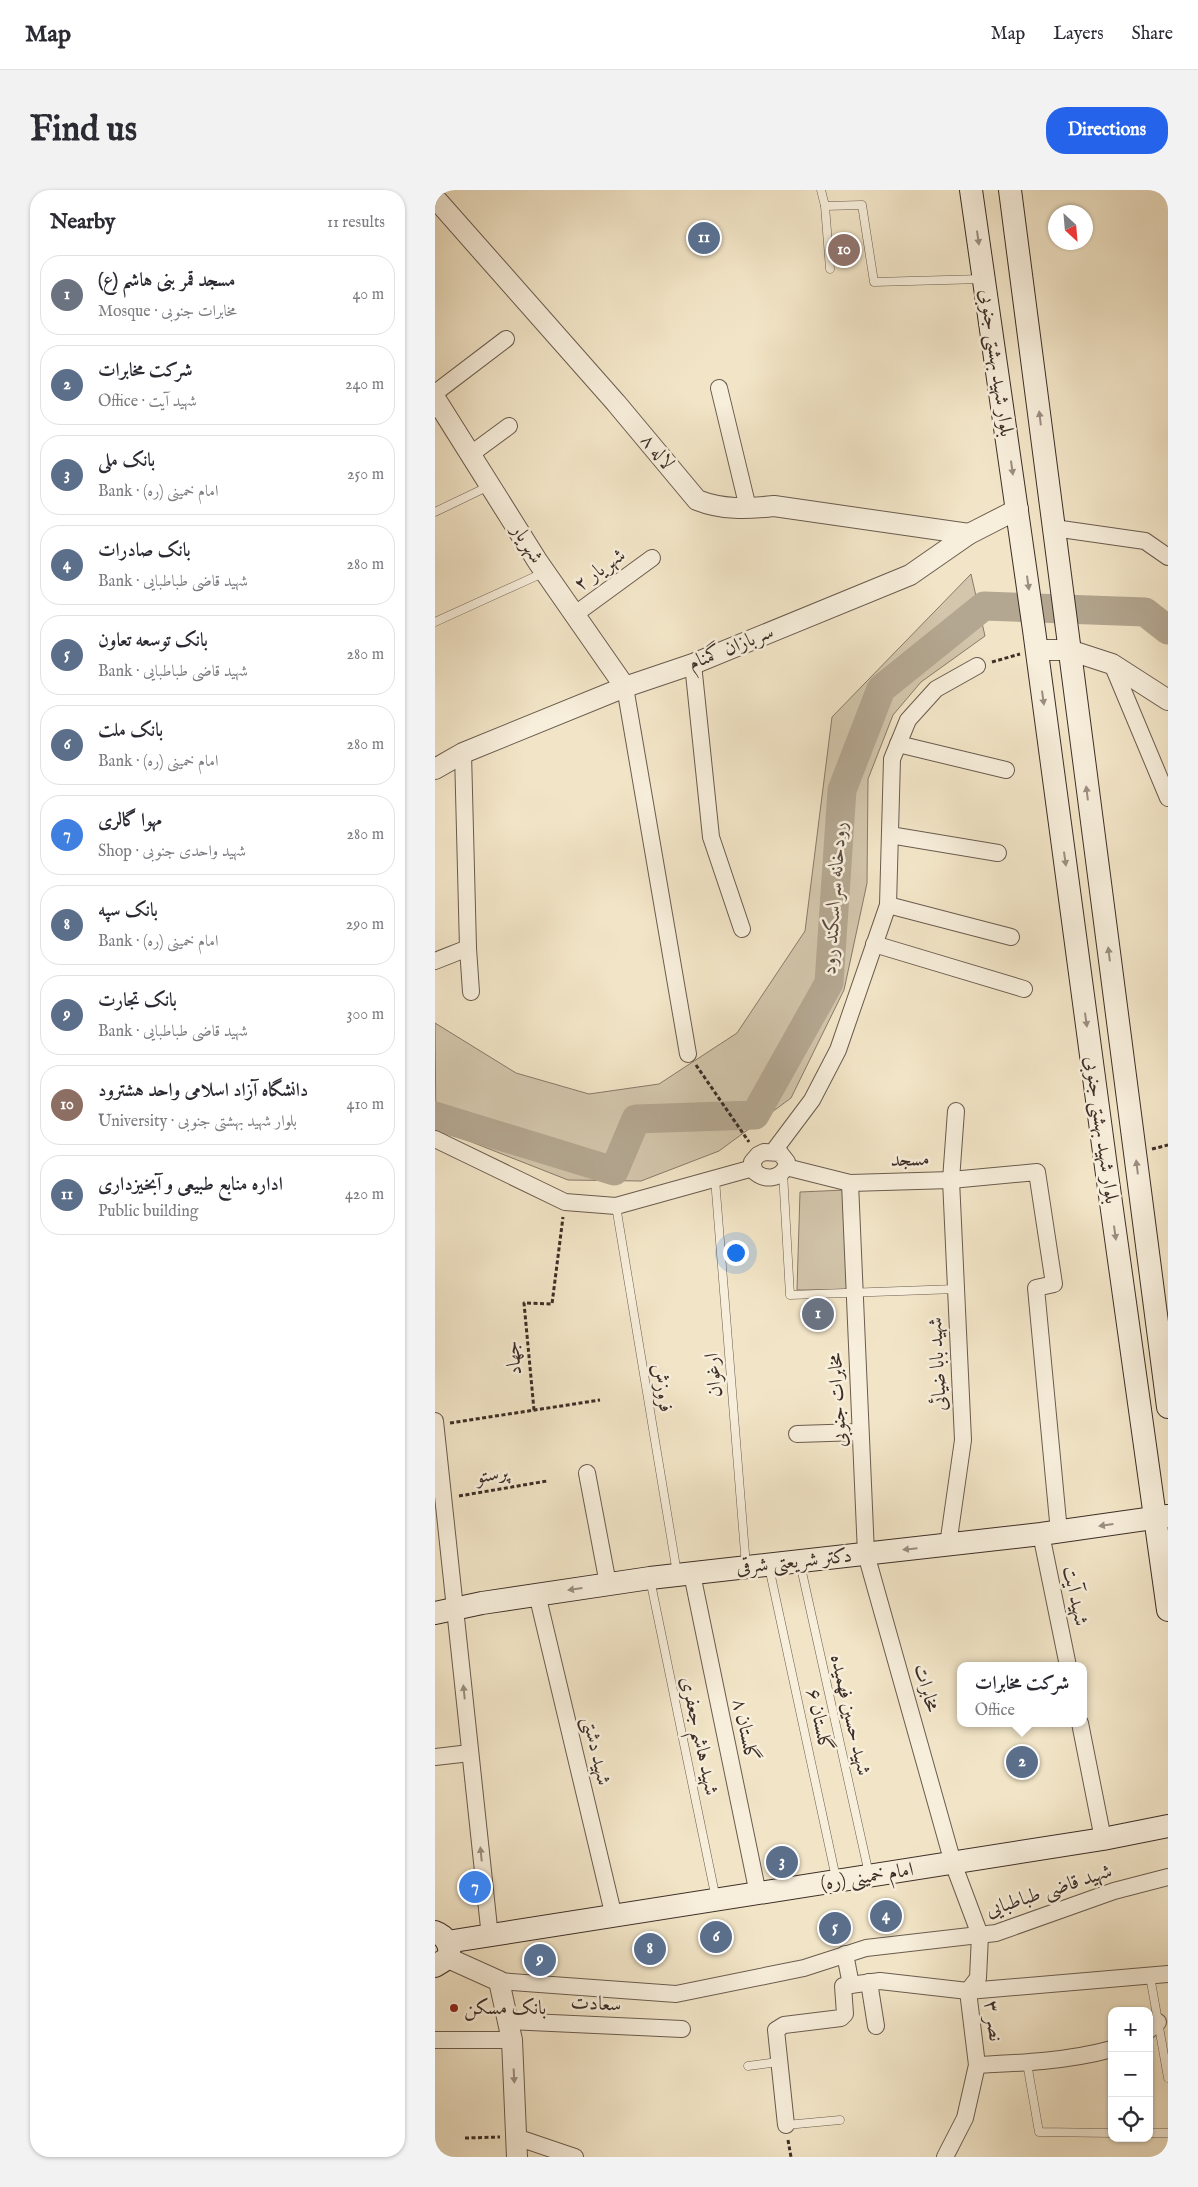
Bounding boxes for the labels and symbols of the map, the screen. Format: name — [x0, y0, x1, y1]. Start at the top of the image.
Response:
north arrow — [1048, 205, 1093, 250]
pin: 11 — [688, 219, 720, 257]
pin: 10 — [828, 231, 860, 269]
one-way arrow — [974, 231, 982, 247]
street label: بلوار شهید بهشتی جنوبی — [972, 288, 1019, 439]
one-way arrow — [1036, 409, 1044, 425]
street label: لاله ۸ — [635, 429, 679, 475]
one-way arrow — [1008, 461, 1016, 477]
street label: شهریار — [504, 518, 549, 568]
street label: شهریار ۲ — [569, 543, 631, 597]
one-way arrow — [1024, 575, 1032, 591]
street label: سربازان گمنام — [684, 618, 779, 680]
one-way arrow — [1040, 690, 1048, 706]
one-way arrow — [1083, 785, 1091, 801]
water label: رودخانه سراسکند رود — [816, 821, 854, 975]
one-way arrow — [1061, 851, 1069, 867]
one-way arrow — [1104, 946, 1112, 962]
one-way arrow — [1082, 1012, 1090, 1028]
street label: بلوار شهید بهشتی جنوبی — [1077, 1055, 1124, 1206]
street label: مسجد — [890, 1147, 930, 1173]
one-way arrow — [1132, 1159, 1140, 1175]
one-way arrow — [1111, 1225, 1119, 1241]
your location — [723, 1240, 749, 1266]
pin: 1 — [802, 1295, 834, 1333]
street label: شهيد بابا ضيائی — [923, 1316, 953, 1412]
street label: جهاد — [500, 1340, 528, 1376]
street label: ارغوان — [700, 1352, 728, 1398]
street label: مخابرات جنوبی — [823, 1352, 854, 1448]
street label: فروزش — [646, 1362, 678, 1414]
street label: پرستو — [472, 1459, 513, 1490]
one-way arrow — [1098, 1521, 1114, 1529]
street label: دکتر شریعتی شرقی — [735, 1543, 853, 1582]
one-way arrow — [902, 1545, 918, 1553]
street label: شهید آیت — [1056, 1564, 1094, 1628]
one-way arrow — [567, 1585, 583, 1593]
street label: شهيد حسین فهمیده — [824, 1652, 876, 1778]
street label: مخابرات — [907, 1661, 945, 1715]
street label: شهيد هاشم جعفری — [668, 1674, 724, 1799]
one-way arrow — [460, 1684, 468, 1700]
street label: گلستان ۶ — [800, 1686, 839, 1754]
street label: گلستان ۸ — [726, 1696, 765, 1764]
street label: شهید دشتی — [575, 1714, 616, 1788]
pin: 2 — [1006, 1743, 1038, 1781]
pin: 3 — [766, 1843, 798, 1881]
one-way arrow — [477, 1845, 485, 1861]
street label: امام خمینی (ره) — [819, 1857, 916, 1901]
street label: شهید قاضی طباطبایی — [983, 1859, 1116, 1924]
pin: 7 — [459, 1868, 491, 1906]
pin: 4 — [870, 1897, 902, 1935]
pin: 5 — [819, 1909, 851, 1947]
pin: 6 — [700, 1918, 732, 1956]
pin: 8 — [634, 1930, 666, 1968]
pin: 9 — [524, 1941, 556, 1979]
street label: سعادت — [570, 1990, 622, 2018]
place label: بانک مسکن — [464, 1996, 546, 2021]
street label: نصر ۳ — [978, 1999, 1008, 2043]
marker: بانک مسکن — [448, 2002, 460, 2014]
one-way arrow — [510, 2069, 518, 2085]

